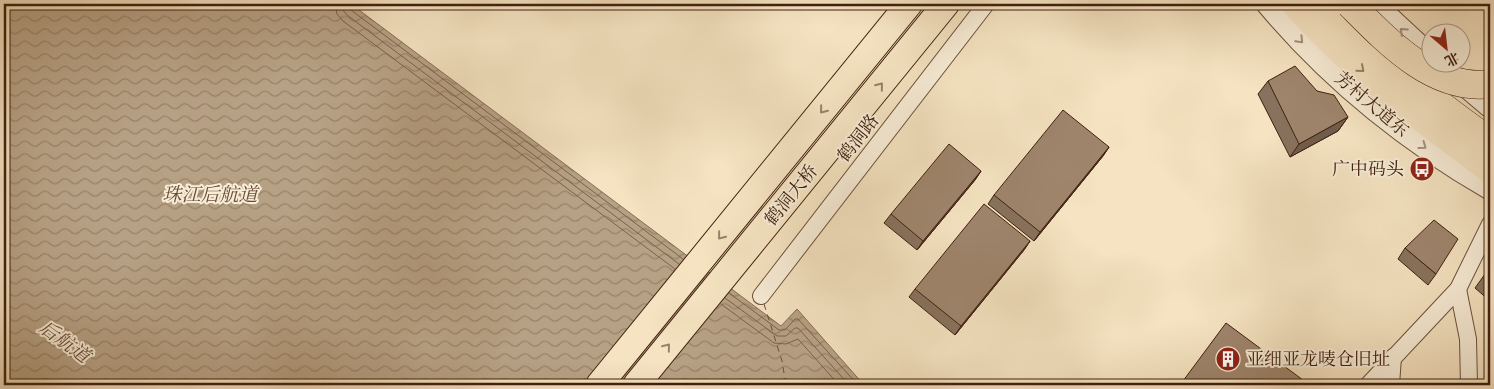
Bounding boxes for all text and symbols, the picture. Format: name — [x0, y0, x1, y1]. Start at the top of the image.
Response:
north arrow — [1422, 22, 1472, 72]
one-way arrow — [1399, 28, 1408, 37]
one-way arrow — [1294, 34, 1303, 43]
text: 北 — [1442, 48, 1463, 71]
one-way arrow — [1355, 63, 1364, 72]
street label: 芳村大道东 — [1330, 66, 1414, 141]
one-way arrow — [874, 83, 882, 92]
one-way arrow — [820, 104, 829, 113]
street label: 鹤洞路 — [832, 109, 883, 166]
one-way arrow — [1417, 140, 1427, 149]
bus stop icon: 广中码头 — [1409, 156, 1435, 182]
place label: 广中码头 — [1332, 157, 1404, 180]
street label: 鹤洞大桥 — [759, 159, 822, 230]
water label: 珠江后航道 — [162, 182, 260, 207]
one-way arrow — [717, 230, 726, 239]
water label: 后航道 — [34, 315, 98, 370]
one-way arrow — [661, 344, 670, 353]
building icon: 亚细亚龙唛仓旧址 — [1215, 346, 1241, 372]
place label: 亚细亚龙唛仓旧址 — [1246, 347, 1390, 370]

